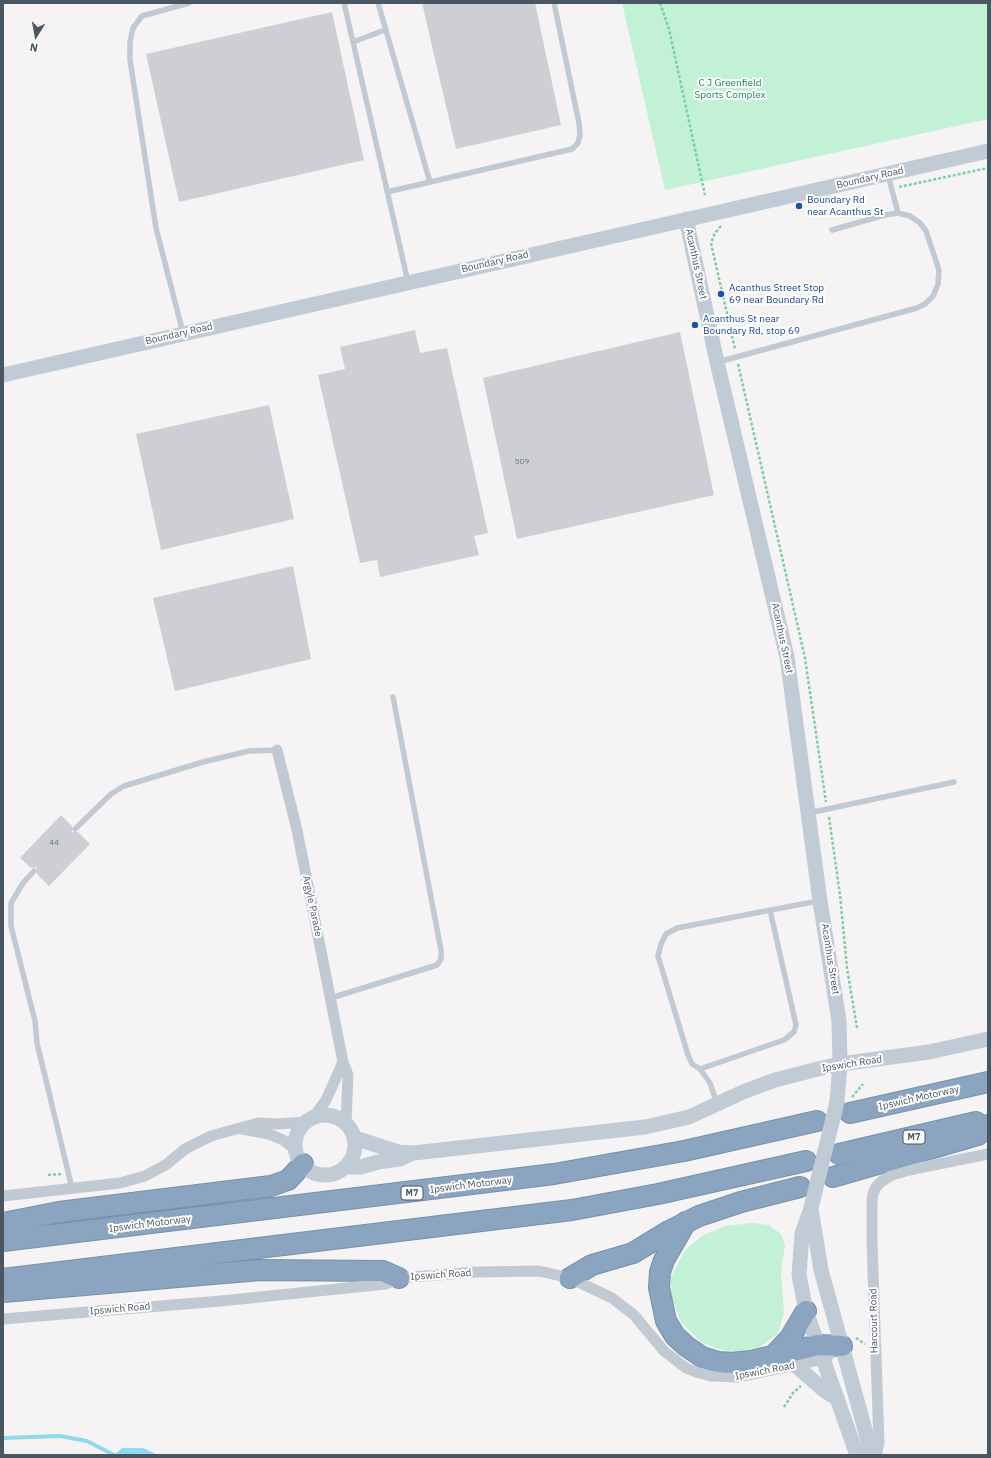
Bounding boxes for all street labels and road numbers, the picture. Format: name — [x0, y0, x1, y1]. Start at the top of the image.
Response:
street label: Boundary Road — [835, 164, 905, 192]
street label: Acanthus Street — [683, 228, 709, 300]
street label: Boundary Road — [460, 248, 530, 276]
street label: Boundary Road — [144, 320, 214, 348]
street label: Acanthus Street — [769, 602, 795, 674]
street label: Argyle Parade — [300, 874, 324, 938]
street label: Acanthus Street — [818, 923, 842, 995]
street label: Ipswich Road — [821, 1053, 883, 1075]
street label: Ipswich Motorway — [878, 1083, 960, 1113]
road number: M7 — [903, 1130, 925, 1144]
street label: Ipswich Motorway — [429, 1174, 513, 1196]
road number: M7 — [401, 1186, 423, 1200]
street label: Ipswich Motorway — [108, 1213, 192, 1235]
street label: Ipswich Road — [410, 1267, 472, 1283]
street label: Harcourt Road — [867, 1288, 881, 1354]
street label: Ipswich Road — [89, 1300, 151, 1318]
street label: Ipswich Road — [734, 1359, 796, 1383]

